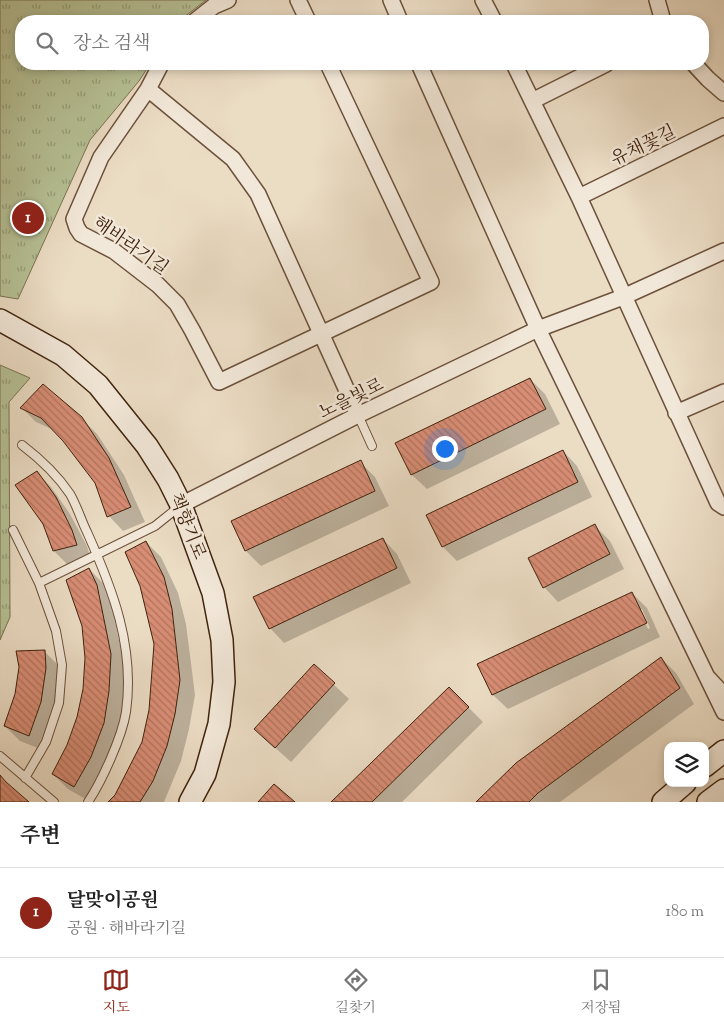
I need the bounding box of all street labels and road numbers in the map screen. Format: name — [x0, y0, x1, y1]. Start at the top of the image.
street label: 유채꽃길 — [607, 120, 681, 174]
street label: 해바라기길 — [87, 211, 173, 282]
street label: 노을빛로 — [315, 373, 389, 427]
street label: 책향기로 — [161, 490, 211, 564]

